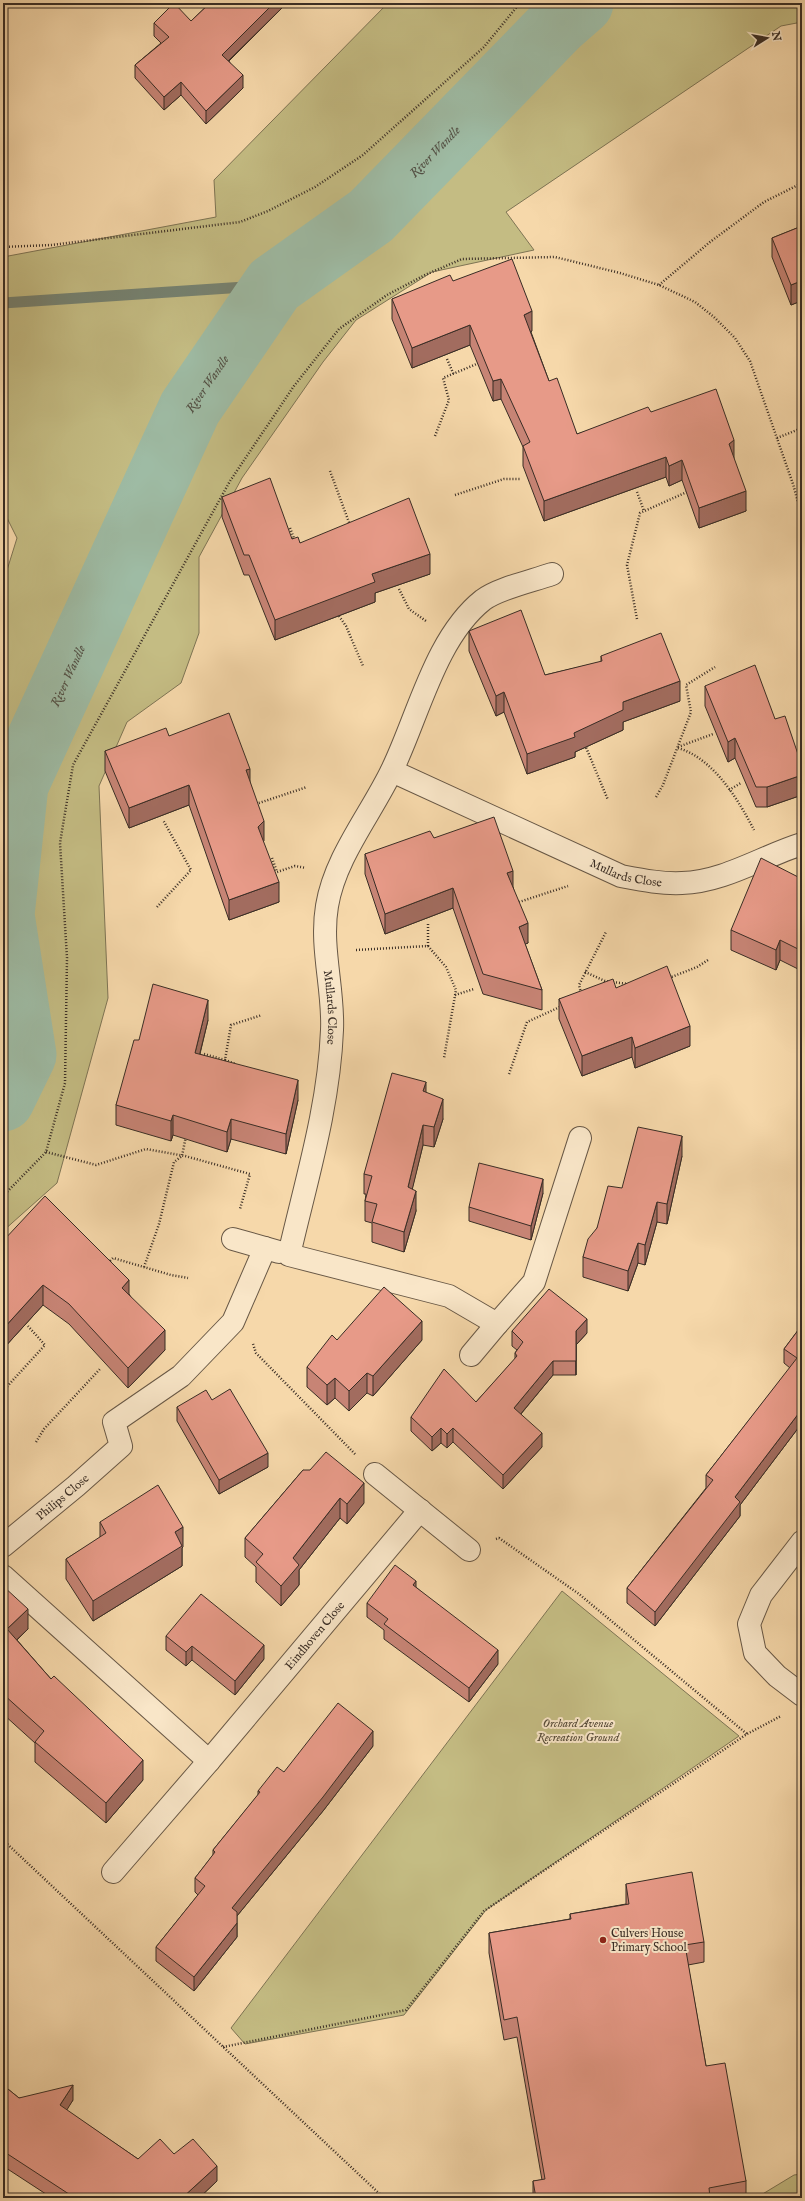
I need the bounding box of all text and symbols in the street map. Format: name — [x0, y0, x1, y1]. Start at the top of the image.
north arrow — [747, 18, 787, 58]
text: N — [768, 29, 784, 43]
water label: River Wandle — [406, 122, 465, 182]
water label: River Wandle — [182, 352, 234, 417]
water label: River Wandle — [47, 642, 90, 710]
street label: Mullards Close — [587, 856, 663, 891]
street label: Mullards Close — [320, 969, 339, 1046]
street label: Philips Close — [33, 1471, 93, 1524]
street label: Eindhoven Close — [282, 1598, 348, 1673]
park label: Orchard Avenue Recreation Ground — [537, 1716, 620, 1745]
place label: Culvers House Primary School — [611, 1926, 687, 1955]
marker: Culvers House Primary School — [598, 1935, 608, 1945]

